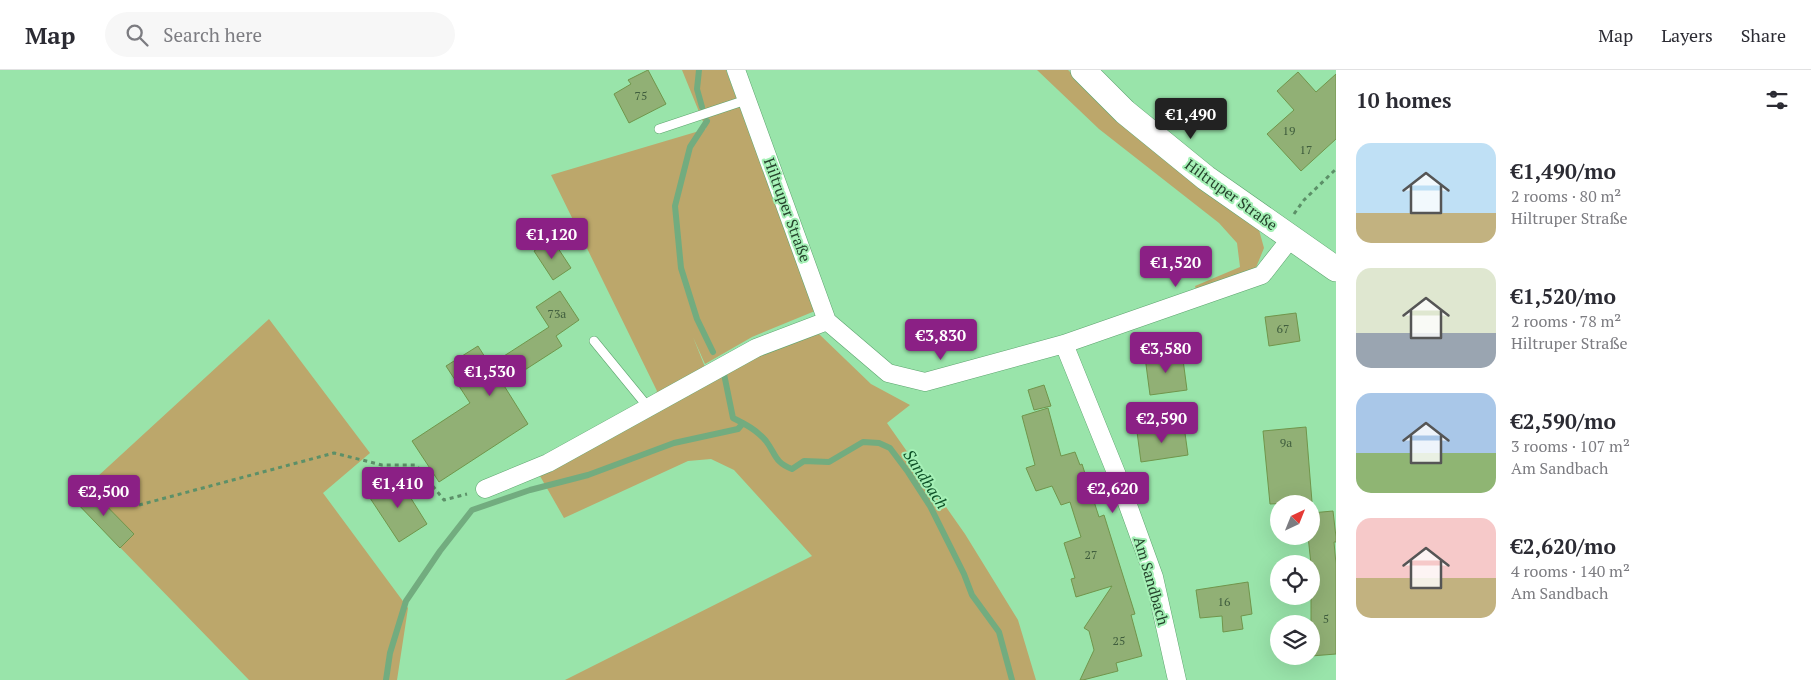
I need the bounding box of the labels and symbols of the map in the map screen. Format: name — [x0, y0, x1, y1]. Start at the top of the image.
house number: 75 — [635, 88, 647, 103]
pin: €1,490 — [1150, 98, 1232, 140]
house number: 19 — [1283, 123, 1295, 138]
house number: 17 — [1300, 142, 1312, 157]
street label: Hiltruper Straße — [1181, 154, 1282, 234]
street label: Hiltruper Straße — [760, 155, 816, 264]
pin: €1,120 — [511, 218, 593, 260]
pin: €1,520 — [1135, 246, 1217, 288]
house number: 73a — [548, 306, 566, 321]
pin: €3,830 — [900, 318, 982, 361]
house number: 67 — [1277, 321, 1289, 336]
pin: €3,580 — [1125, 332, 1207, 374]
pin: €1,530 — [449, 354, 531, 397]
pin: €2,590 — [1121, 402, 1203, 444]
house number: 9a — [1280, 435, 1292, 450]
water label: Sandbach — [899, 445, 953, 513]
pin: €1,410 — [357, 466, 439, 509]
pin: €2,620 — [1072, 472, 1154, 514]
pin: €2,500 — [63, 474, 145, 517]
north arrow — [1270, 495, 1320, 545]
street label: Am Sandbach — [1130, 534, 1174, 628]
house number: 27 — [1085, 547, 1097, 562]
house number: 16 — [1218, 594, 1231, 609]
house number: 5 — [1323, 611, 1329, 626]
house number: 25 — [1113, 633, 1125, 648]

